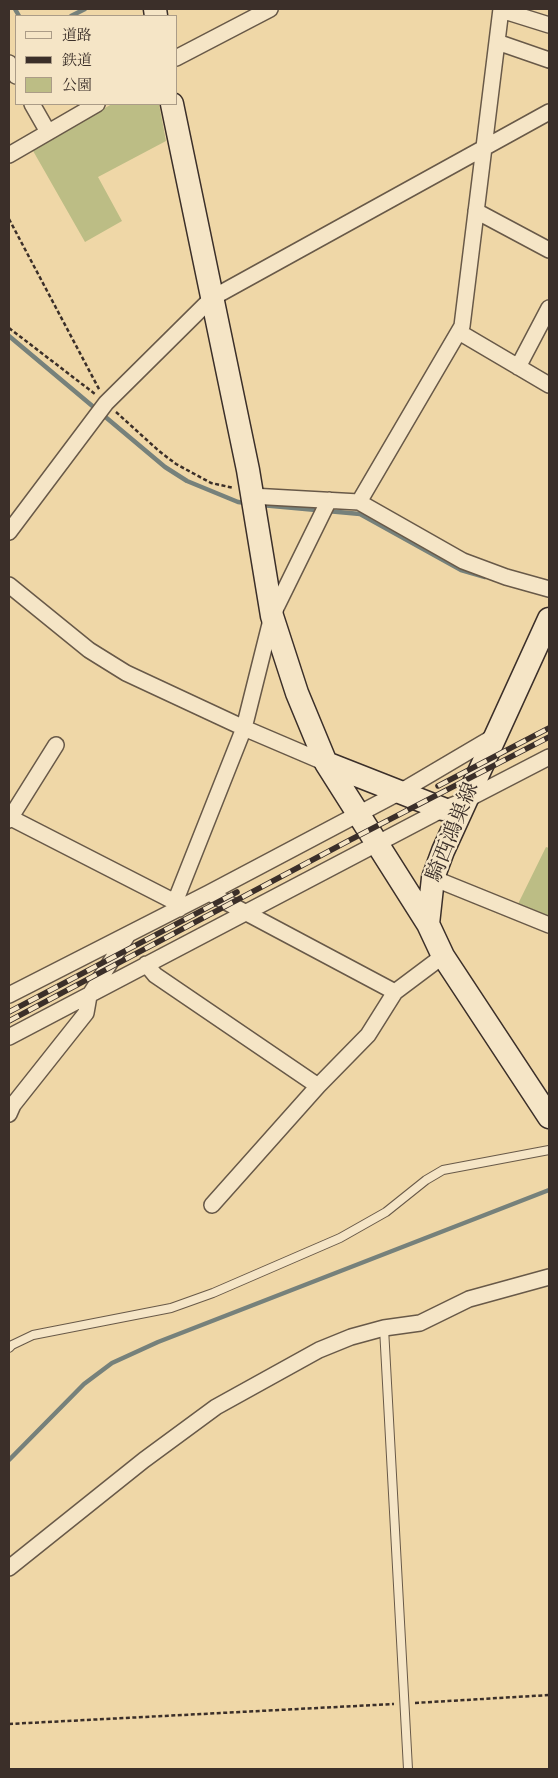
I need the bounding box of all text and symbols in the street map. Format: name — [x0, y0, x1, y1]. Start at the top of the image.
legend — [15, 15, 178, 105]
text: 道路 — [62, 26, 92, 47]
text: 鉄道 — [62, 51, 92, 72]
text: 公園 — [62, 76, 92, 97]
street label: 騎西鴻巣線 — [424, 780, 486, 886]

